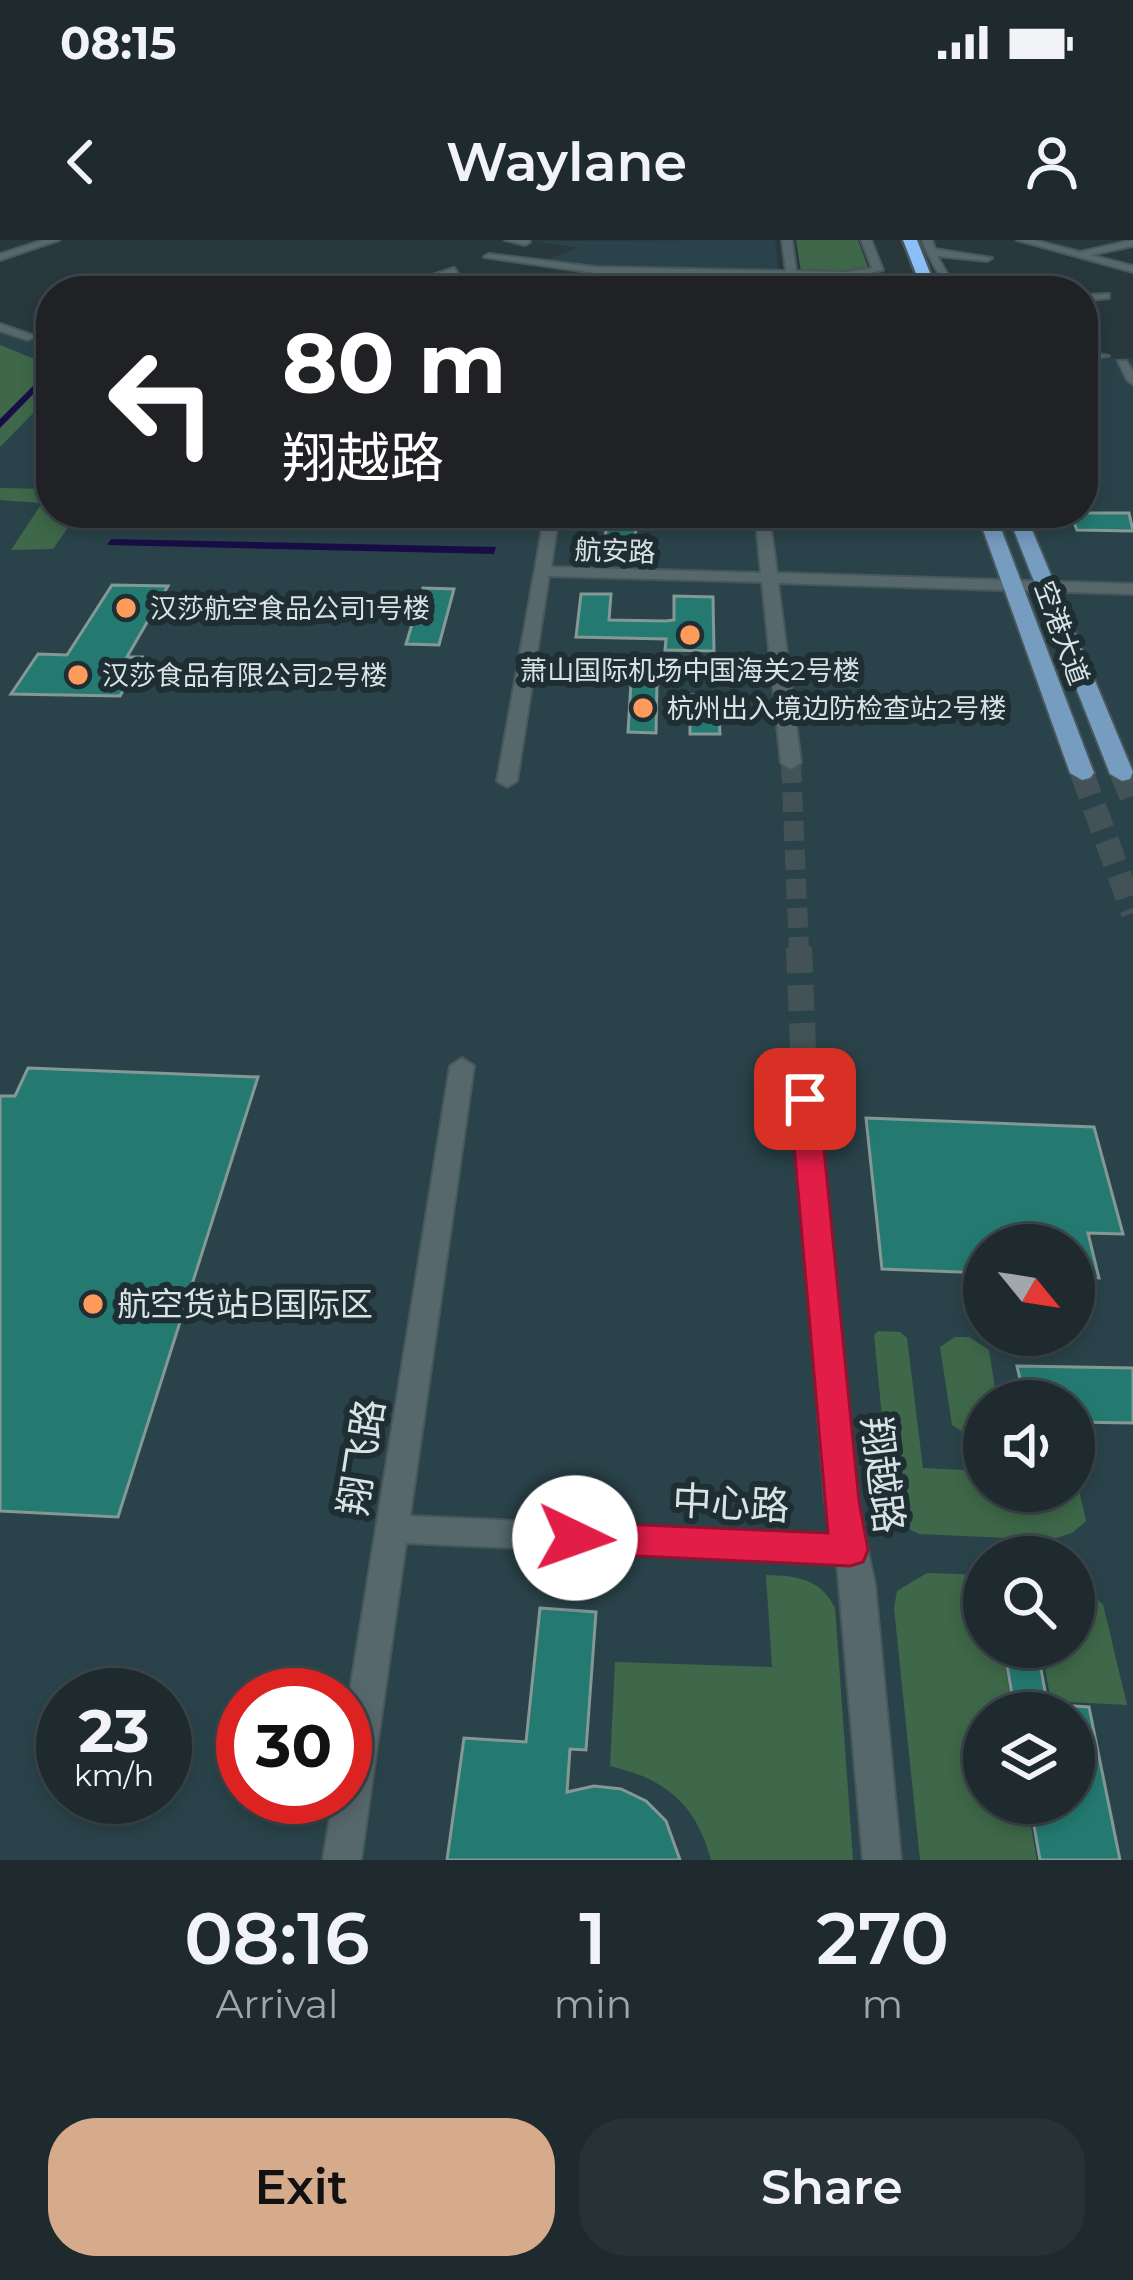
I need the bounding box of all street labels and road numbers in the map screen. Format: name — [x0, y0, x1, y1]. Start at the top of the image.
street label: 航安路 — [574, 533, 656, 569]
street label: 空港大道 — [1028, 577, 1096, 689]
street label: 翔飞路 — [328, 1395, 394, 1519]
street label: 翔越路 — [852, 1414, 914, 1536]
street label: 中心路 — [671, 1476, 791, 1530]

